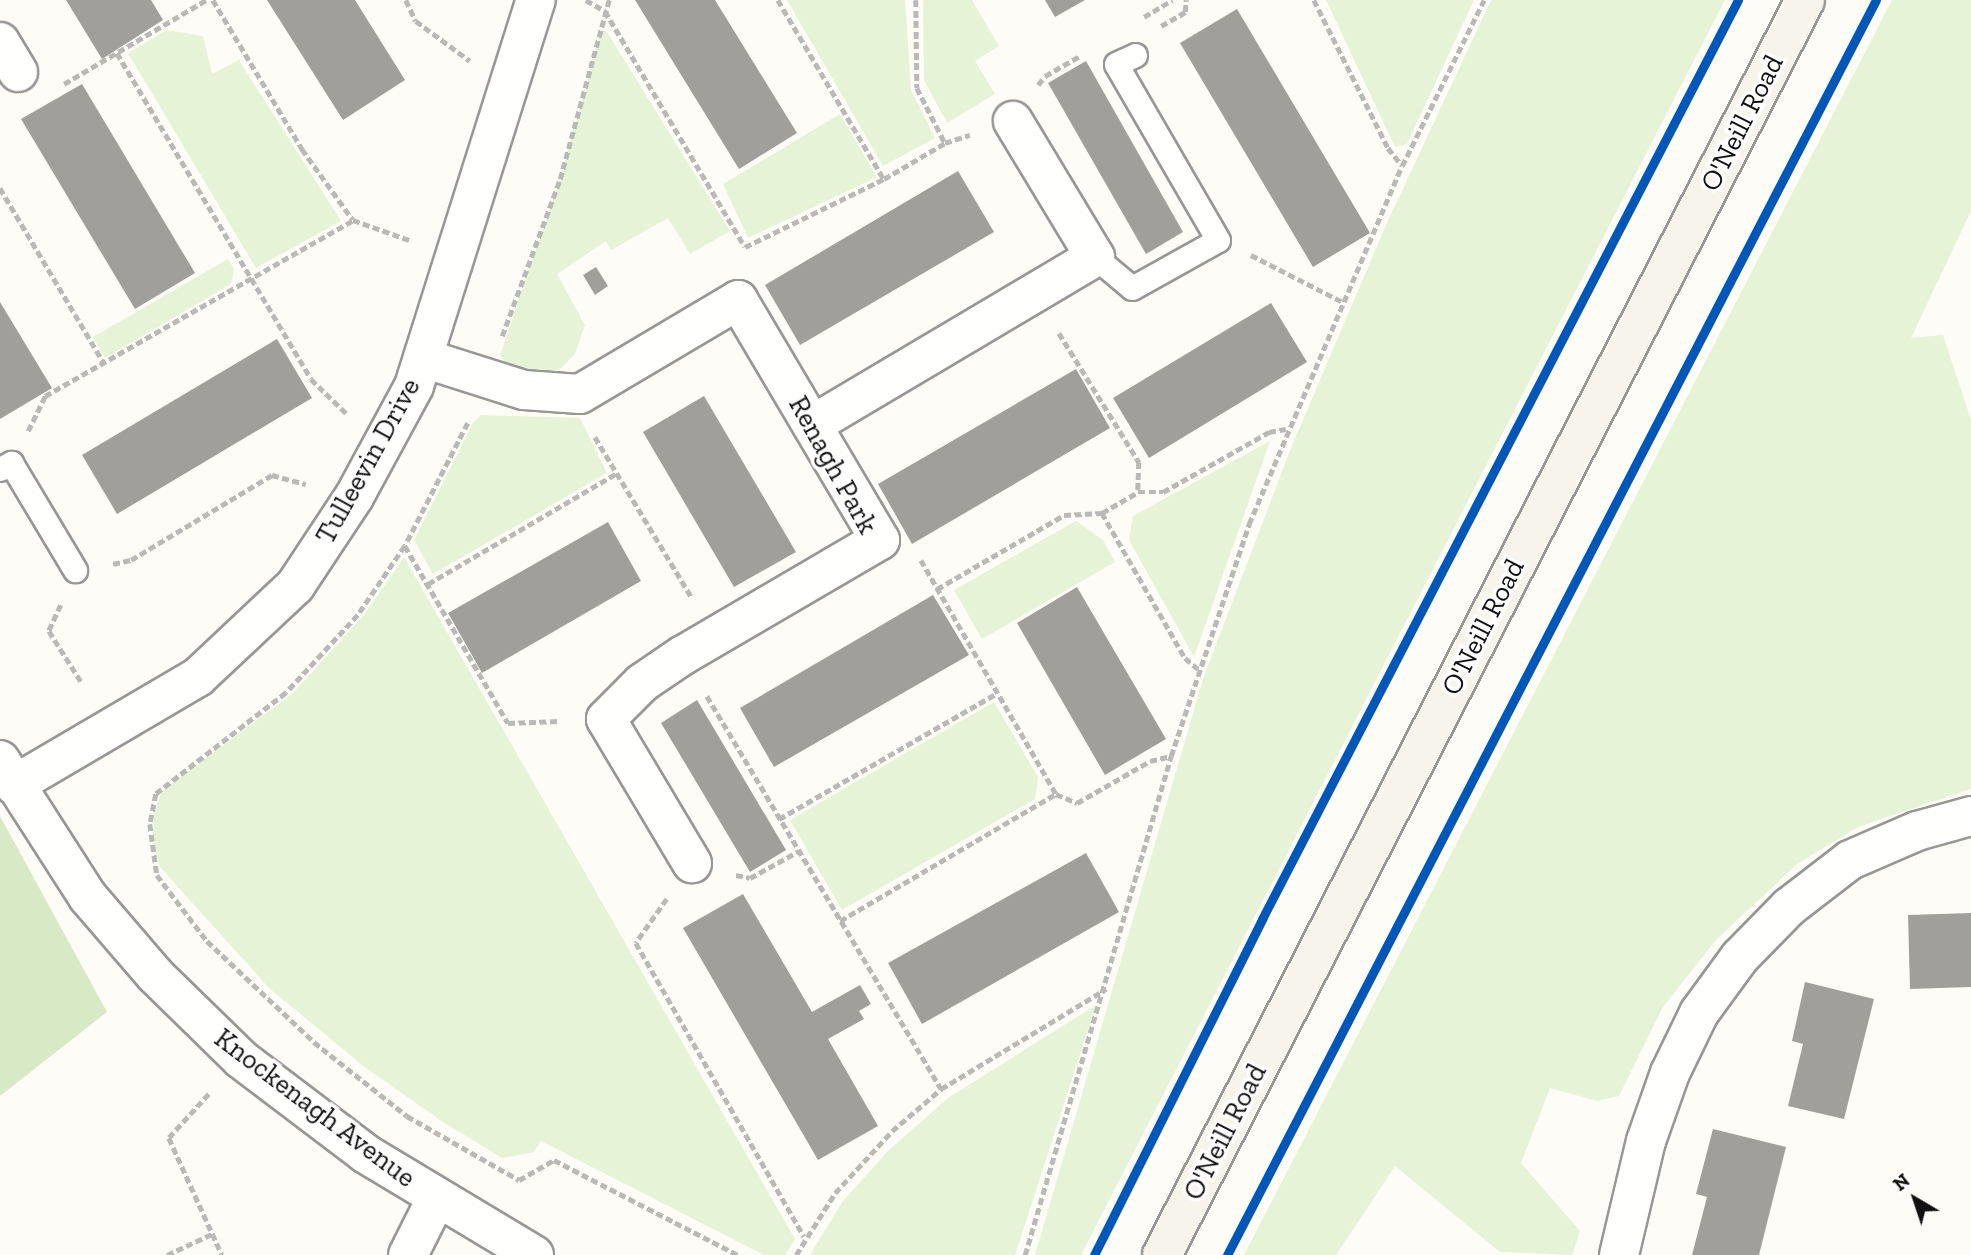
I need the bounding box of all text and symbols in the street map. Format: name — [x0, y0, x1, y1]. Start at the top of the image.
street label: O'Neill Road — [1693, 49, 1791, 197]
street label: Tulleevin Drive — [309, 372, 427, 550]
street label: Renagh Park — [781, 390, 885, 540]
street label: O'Neill Road — [1434, 553, 1532, 701]
street label: Knockenagh Avenue — [207, 1021, 423, 1195]
street label: O'Neill Road — [1176, 1058, 1274, 1206]
north arrow — [1880, 1164, 1950, 1234]
text: N — [1889, 1169, 1914, 1196]

